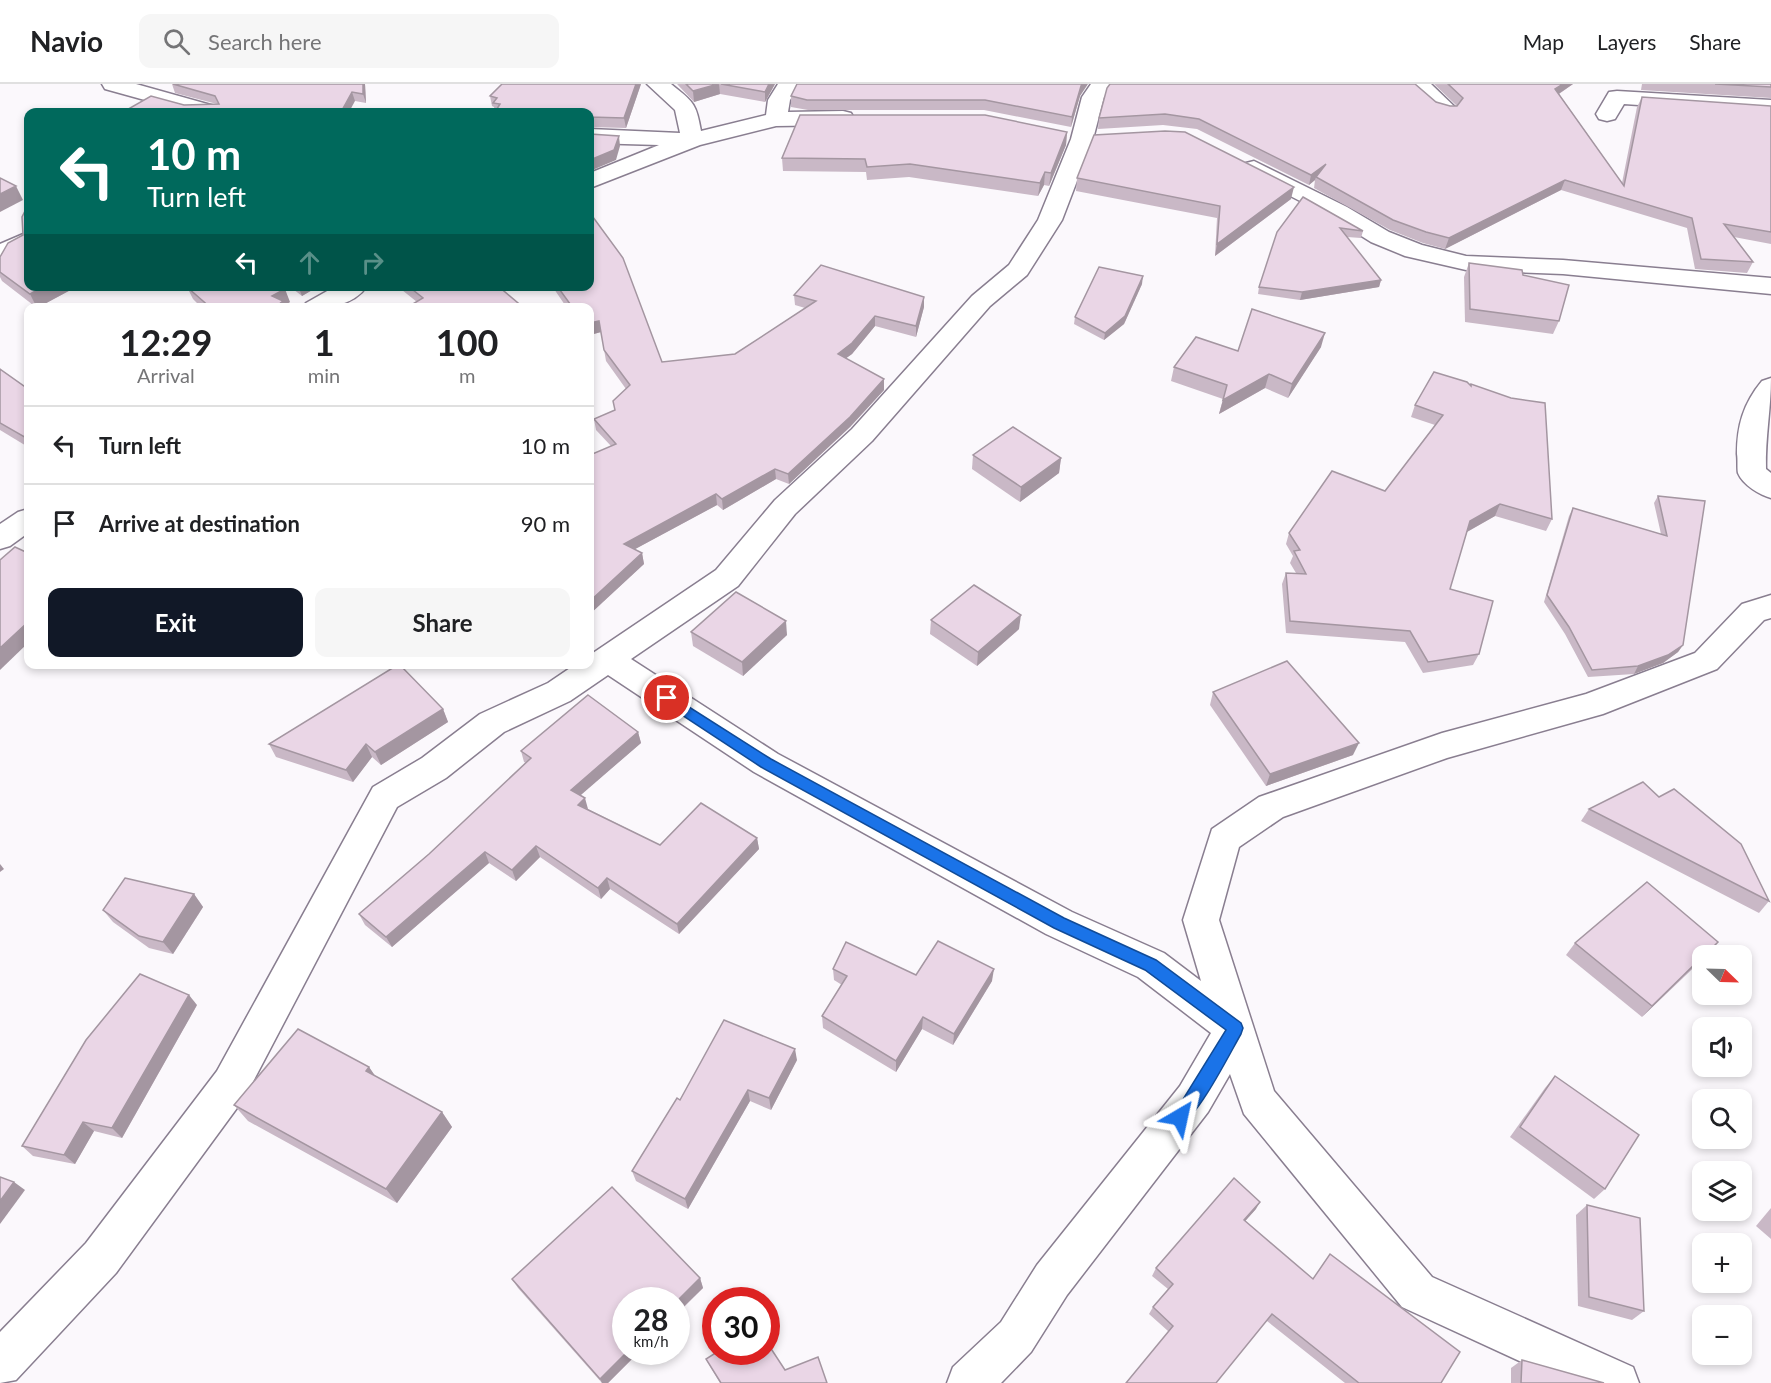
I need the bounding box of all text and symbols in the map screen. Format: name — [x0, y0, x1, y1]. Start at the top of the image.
search box — [139, 14, 559, 68]
text: Navio — [30, 24, 103, 58]
icon: search — [160, 25, 193, 58]
text: Search here — [208, 28, 322, 55]
text: Map — [1523, 29, 1564, 54]
text: Layers — [1597, 29, 1656, 54]
text: Share — [1689, 29, 1741, 54]
text: 10 m — [147, 129, 241, 179]
icon: left — [48, 132, 126, 210]
text: Turn left — [147, 180, 246, 213]
icon: left — [230, 246, 263, 279]
icon: ahead — [293, 246, 326, 279]
icon: right — [356, 246, 389, 279]
text: 12:29 — [120, 320, 212, 364]
text: 1 — [314, 320, 335, 364]
text: 100 — [436, 320, 498, 364]
text: Arrival — [137, 363, 195, 387]
text: min — [308, 363, 340, 387]
text: m — [459, 363, 475, 387]
icon: left — [48, 429, 81, 462]
text: Turn left — [99, 432, 181, 459]
text: 10 m — [521, 432, 570, 459]
icon: arrive — [48, 507, 81, 540]
text: Arrive at destination — [99, 510, 300, 537]
text: 90 m — [521, 510, 570, 537]
button: Exit — [48, 588, 303, 657]
button: Share — [315, 588, 570, 657]
pin — [641, 672, 692, 723]
icon: arrive — [650, 681, 683, 714]
north arrow — [1692, 945, 1752, 1005]
map controls — [1692, 945, 1752, 1365]
button: sound — [1692, 1017, 1752, 1077]
position arrow — [1148, 1085, 1212, 1149]
button: search — [1692, 1089, 1752, 1149]
button: layers — [1692, 1161, 1752, 1221]
button: + — [1692, 1233, 1752, 1293]
speed limit sign: 30 — [702, 1287, 780, 1365]
text: 28 — [634, 1301, 668, 1337]
button: − — [1692, 1305, 1752, 1365]
text: km/h — [633, 1332, 669, 1350]

